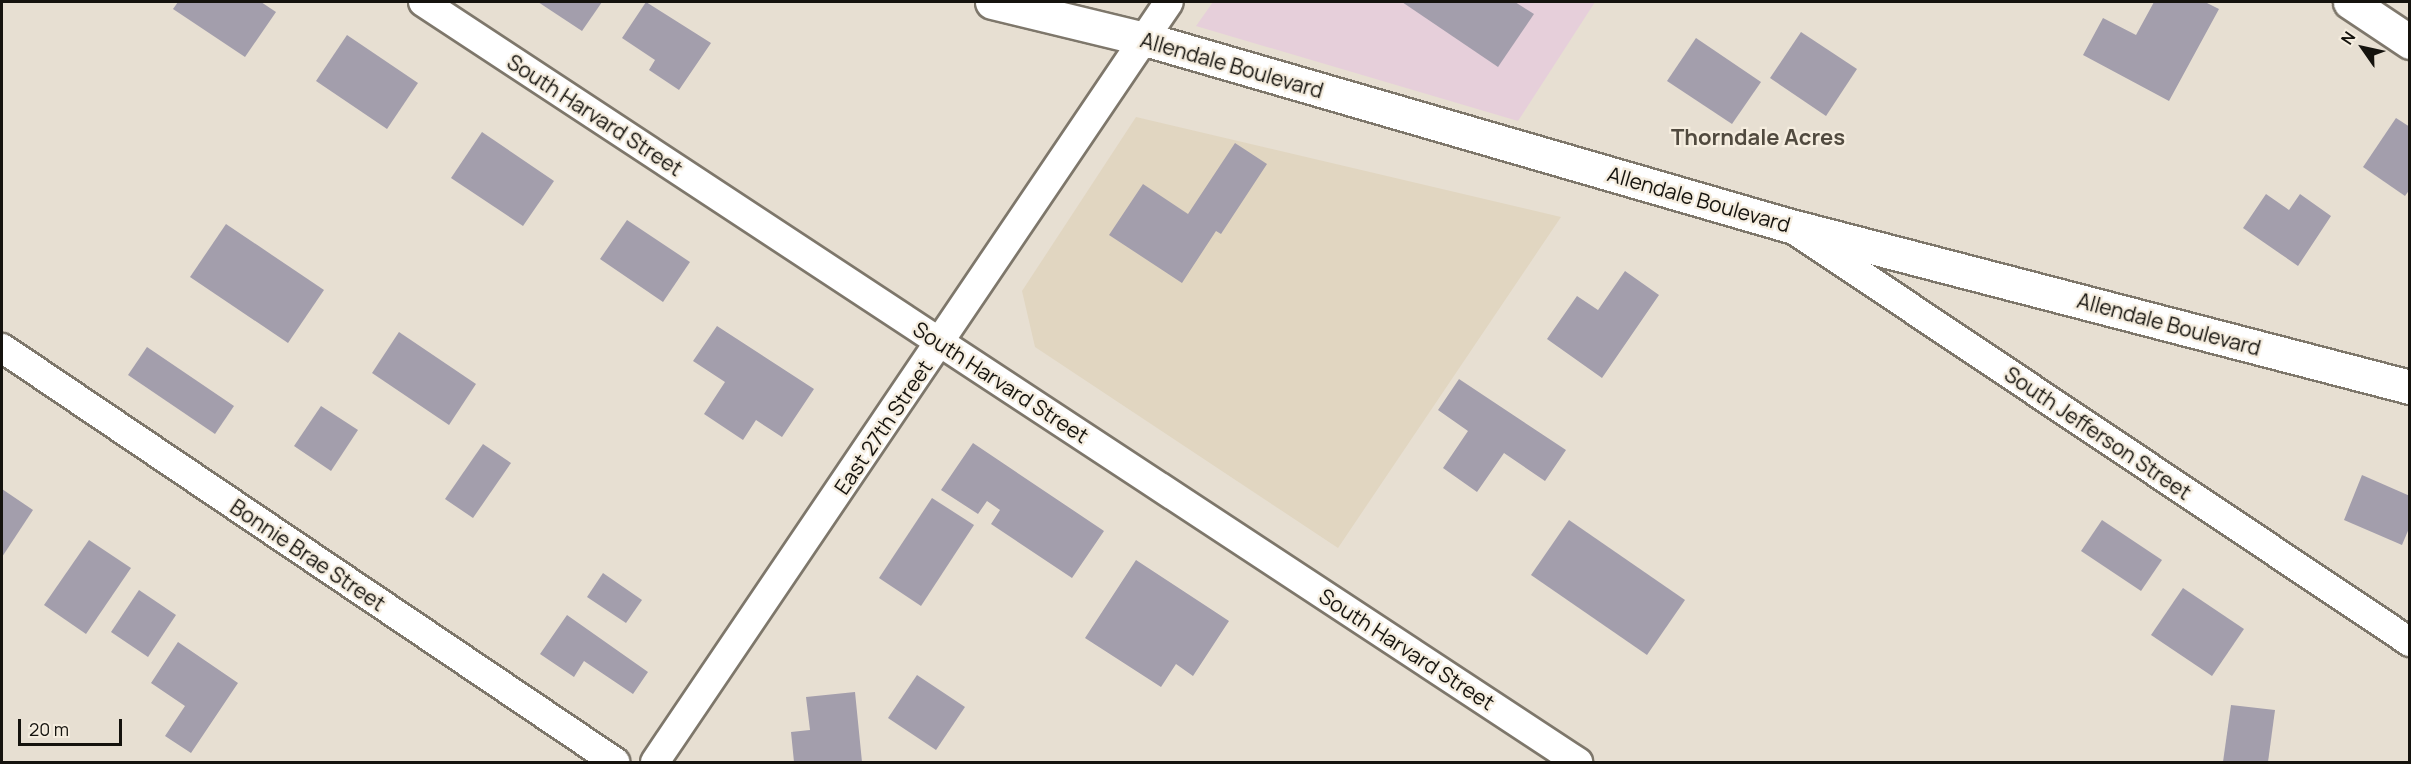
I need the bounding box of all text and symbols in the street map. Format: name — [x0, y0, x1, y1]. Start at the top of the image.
north arrow — [2333, 18, 2393, 78]
street label: Allendale Boulevard — [1138, 27, 1326, 103]
text: N — [2336, 27, 2360, 49]
street label: South Harvard Street — [503, 49, 687, 181]
district label: Thorndale Acres — [1671, 125, 1845, 151]
street label: Allendale Boulevard — [1605, 161, 1793, 237]
street label: Allendale Boulevard — [2074, 287, 2264, 361]
street label: South Harvard Street — [909, 316, 1093, 448]
street label: East 27th Street — [829, 355, 937, 499]
street label: South Jefferson Street — [2000, 361, 2196, 505]
street label: Bonnie Brae Street — [226, 494, 390, 616]
street label: South Harvard Street — [1315, 583, 1499, 715]
scale bar — [21, 707, 124, 745]
text: 20 m — [29, 717, 69, 741]

